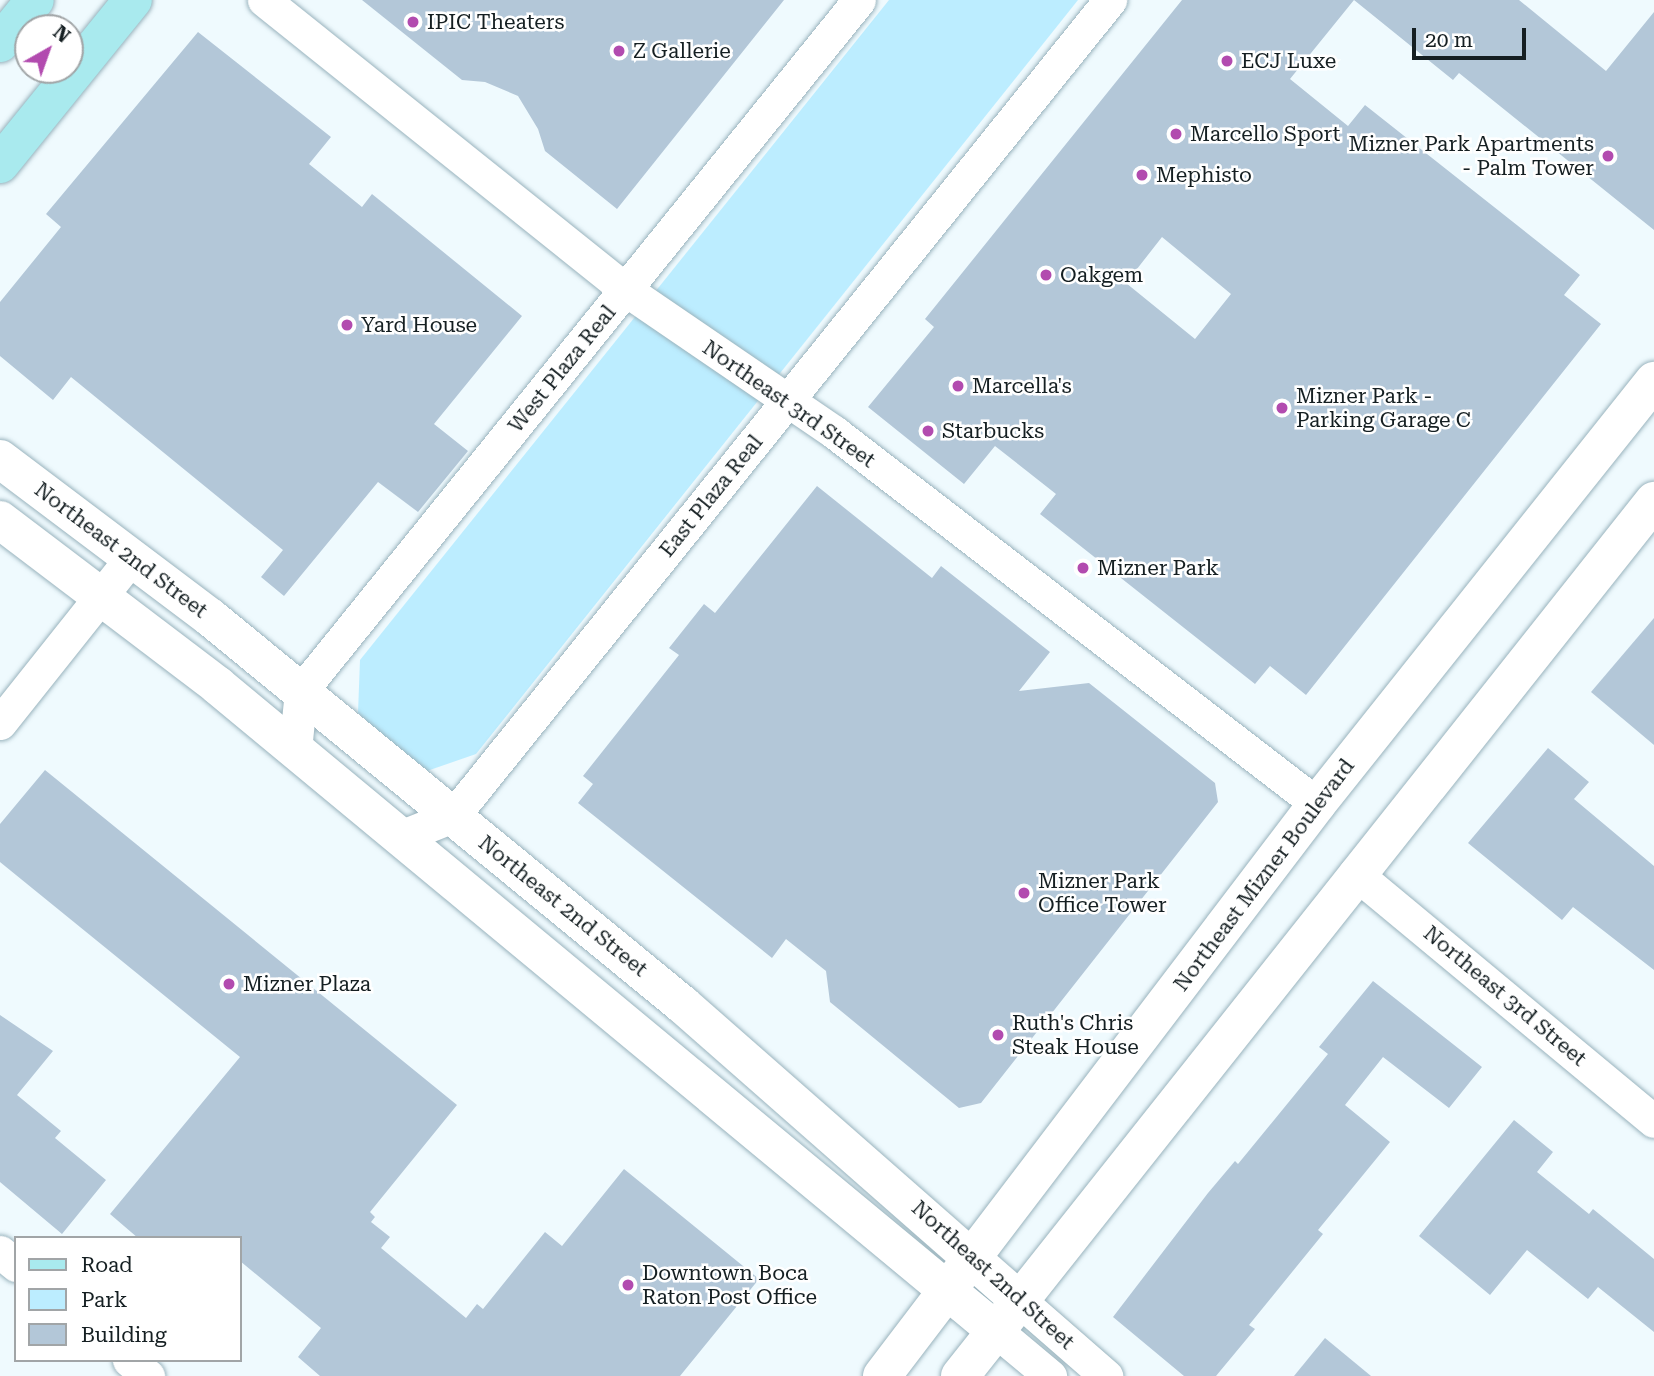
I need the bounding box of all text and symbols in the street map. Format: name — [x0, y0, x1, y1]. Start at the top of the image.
place label: IPIC Theaters — [427, 9, 564, 35]
north arrow — [14, 14, 84, 84]
marker: IPIC Theaters — [405, 14, 421, 30]
scale bar — [1416, 14, 1530, 58]
text: N — [49, 21, 75, 48]
text: 20 m — [1425, 28, 1473, 52]
place label: Z Gallerie — [633, 38, 731, 64]
marker: Z Gallerie — [611, 43, 627, 59]
place label: ECJ Luxe — [1241, 48, 1336, 74]
marker: ECJ Luxe — [1219, 53, 1235, 69]
place label: Marcello Sport — [1190, 121, 1340, 147]
marker: Marcello Sport — [1168, 126, 1184, 142]
place label: Mizner Park Apartments - Palm Tower — [1349, 131, 1594, 181]
marker: Mizner Park Apartments - Palm Tower — [1600, 148, 1616, 164]
place label: Mephisto — [1156, 162, 1252, 188]
marker: Mephisto — [1134, 167, 1150, 183]
place label: Oakgem — [1060, 262, 1143, 288]
marker: Oakgem — [1038, 267, 1054, 283]
street label: West Plaza Real — [503, 300, 621, 438]
place label: Yard House — [361, 312, 477, 338]
marker: Yard House — [339, 317, 355, 333]
street label: Northeast 3rd Street — [698, 335, 880, 473]
place label: Marcella's — [972, 373, 1072, 399]
marker: Marcella's — [950, 378, 966, 394]
place label: Mizner Park - Parking Garage C — [1296, 383, 1471, 433]
marker: Mizner Park - Parking Garage C — [1274, 400, 1290, 416]
place label: Starbucks — [942, 418, 1044, 444]
marker: Starbucks — [920, 423, 936, 439]
street label: East Plaza Real — [654, 430, 768, 562]
street label: Northeast 2nd Street — [30, 477, 212, 623]
place label: Mizner Park — [1097, 555, 1219, 581]
marker: Mizner Park — [1075, 560, 1091, 576]
street label: Northeast Mizner Boulevard — [1168, 754, 1360, 996]
street label: Northeast 2nd Street — [473, 830, 653, 982]
place label: Mizner Park Office Tower — [1038, 868, 1167, 918]
marker: Mizner Park Office Tower — [1016, 885, 1032, 901]
street label: Northeast 3rd Street — [1418, 920, 1592, 1072]
place label: Mizner Plaza — [243, 971, 371, 997]
marker: Mizner Plaza — [221, 976, 237, 992]
place label: Ruth's Chris Steak House — [1012, 1010, 1139, 1060]
marker: Ruth's Chris Steak House — [990, 1027, 1006, 1043]
street label: Northeast 2nd Street — [907, 1195, 1079, 1355]
legend — [14, 1236, 242, 1362]
text: Road — [81, 1253, 133, 1277]
place label: Downtown Boca Raton Post Office — [642, 1260, 817, 1310]
marker: Downtown Boca Raton Post Office — [620, 1277, 636, 1293]
text: Park — [81, 1288, 127, 1312]
text: Building — [81, 1323, 167, 1347]

